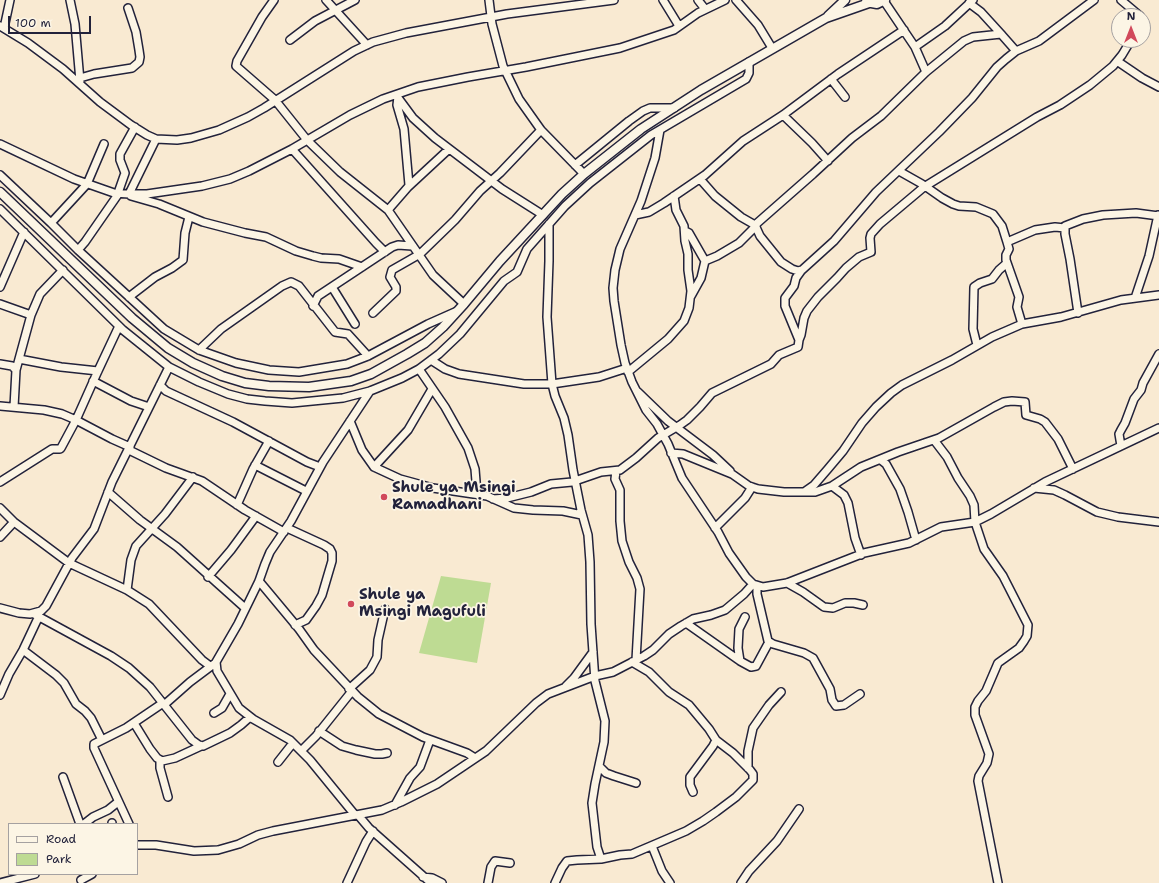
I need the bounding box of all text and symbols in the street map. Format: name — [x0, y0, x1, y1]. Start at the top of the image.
scale bar — [10, 8, 93, 34]
north arrow — [1111, 8, 1151, 48]
text: N — [1127, 9, 1135, 24]
text: 100 m — [15, 15, 51, 31]
place label: Shule ya Msingi Ramadhani — [392, 479, 516, 514]
marker: Shule ya Msingi Ramadhani — [379, 492, 389, 502]
place label: Shule ya Msingi Magufuli — [359, 586, 486, 621]
marker: Shule ya Msingi Magufuli — [346, 599, 356, 609]
legend — [8, 823, 138, 875]
text: Road — [46, 831, 76, 847]
text: Park — [46, 851, 72, 867]

